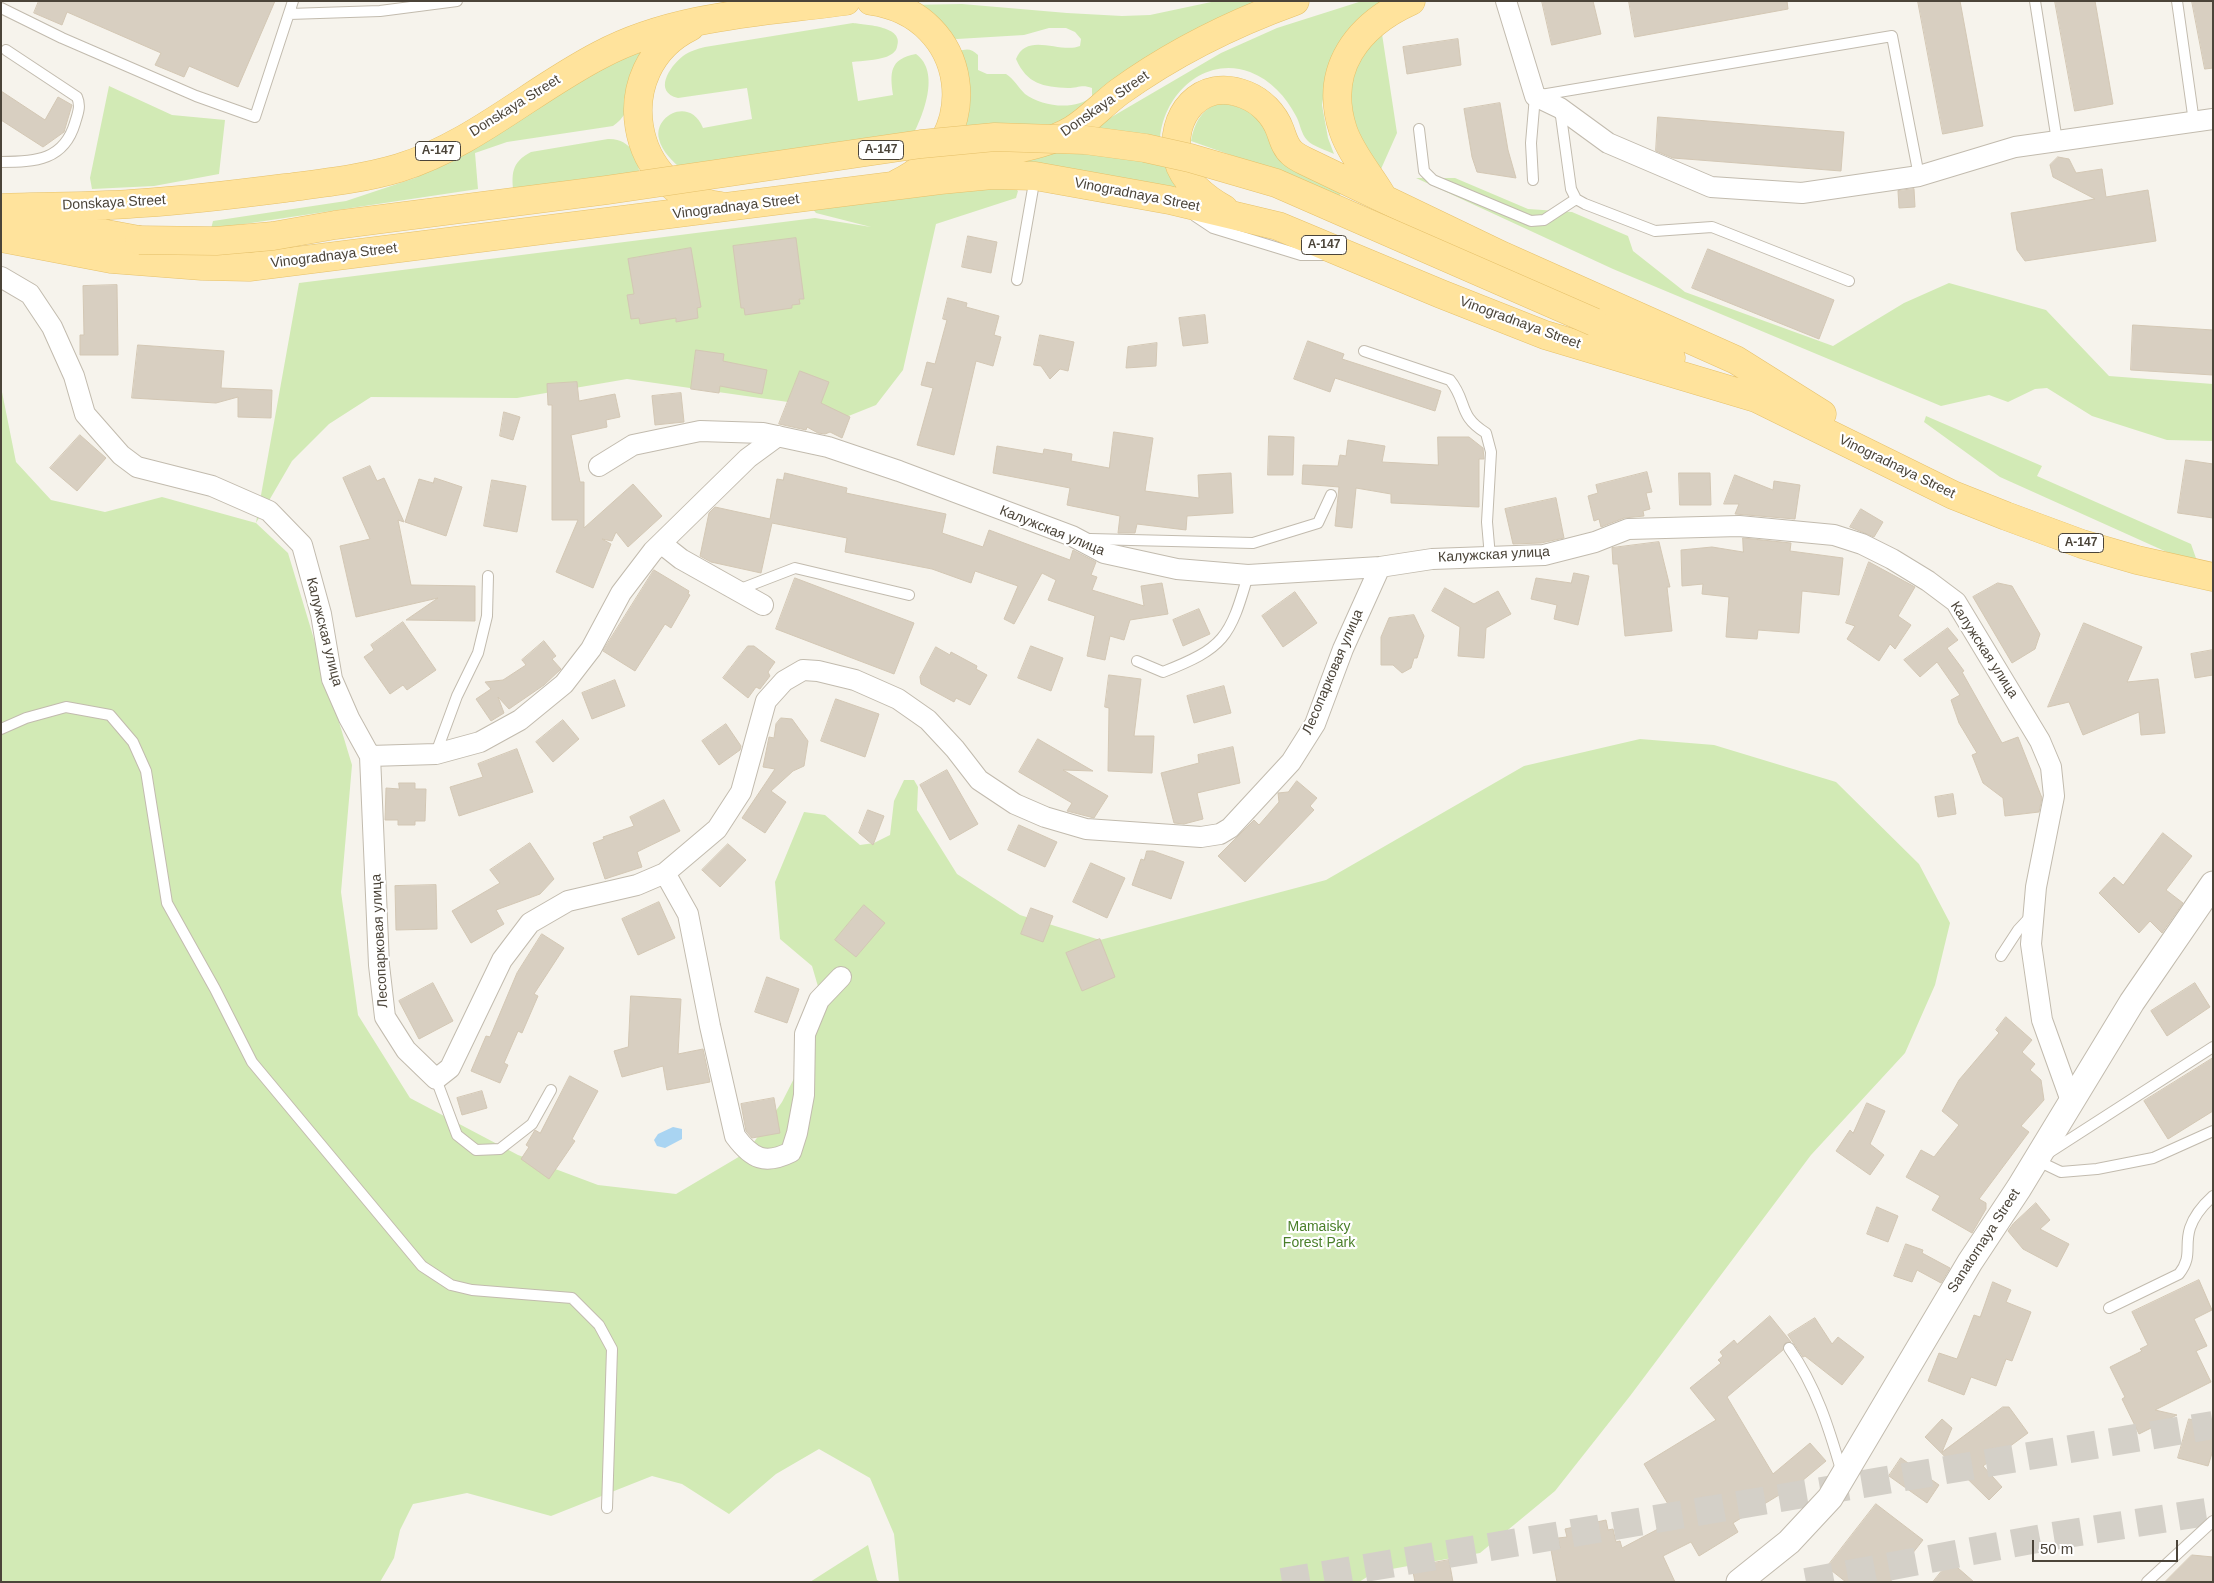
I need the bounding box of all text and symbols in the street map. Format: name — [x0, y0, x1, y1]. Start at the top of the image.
street label: Donskaya Street — [1058, 67, 1152, 141]
street label: Donskaya Street — [467, 71, 563, 141]
road number: А-147 — [858, 140, 904, 160]
road number: А-147 — [416, 142, 460, 160]
street label: Vinogradnaya Street — [1073, 175, 1201, 215]
street label: Vinogradnaya Street — [672, 191, 800, 223]
street label: Donskaya Street — [62, 192, 166, 214]
road number: А-147 — [1302, 236, 1346, 254]
street label: Vinogradnaya Street — [270, 240, 398, 272]
street label: Vinogradnaya Street — [1457, 293, 1583, 353]
street label: Vinogradnaya Street — [1836, 432, 1958, 502]
street label: Калужская улица — [997, 502, 1107, 560]
road number: А-147 — [2058, 534, 2104, 552]
street label: Калужская улица — [1438, 544, 1550, 566]
street label: Калужская улица — [302, 576, 346, 688]
street label: Калужская улица — [1947, 599, 2021, 701]
street label: Лесопарковая улица — [1299, 607, 1367, 737]
street label: Лесопарковая улица — [368, 874, 392, 1008]
street label: Sanatornaya Street — [1944, 1186, 2024, 1296]
park label: Mamaisky Forest Park — [1283, 1219, 1355, 1252]
scale bar — [2034, 1530, 2180, 1562]
text: 50 m — [2040, 1540, 2073, 1557]

